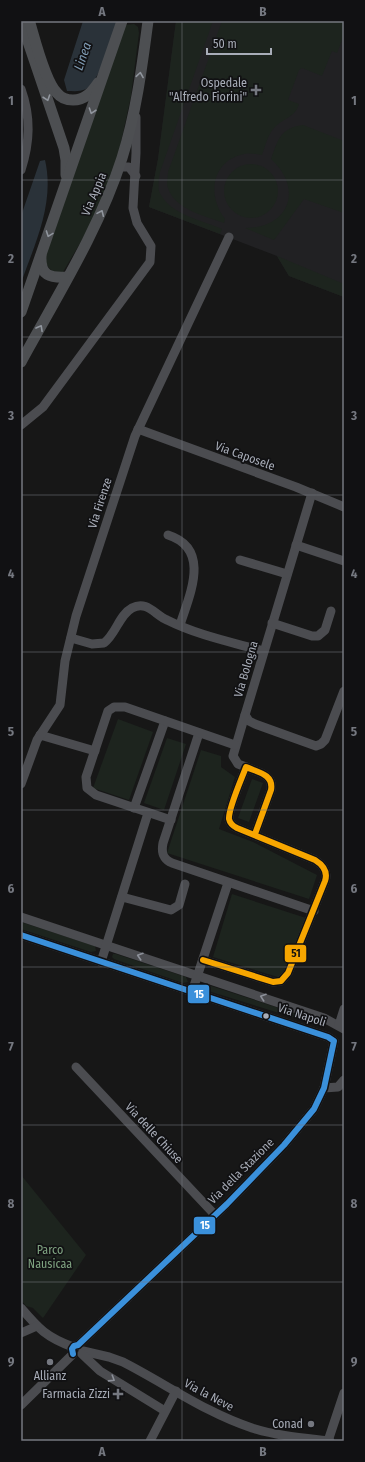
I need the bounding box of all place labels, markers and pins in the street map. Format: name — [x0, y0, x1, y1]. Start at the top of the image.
place label: Ospedale "Alfredo Fiorini" — [169, 76, 247, 104]
marker: Ospedale "Alfredo Fiorini" — [250, 84, 262, 96]
unlabelled marker — [261, 1011, 271, 1021]
marker: Allianz — [45, 1357, 55, 1367]
place label: Allianz — [34, 1369, 67, 1383]
place label: Farmacia Zizzi — [42, 1387, 110, 1401]
marker: Farmacia Zizzi — [113, 1389, 123, 1399]
place label: Conad — [272, 1417, 303, 1431]
marker: Conad — [306, 1419, 316, 1429]

